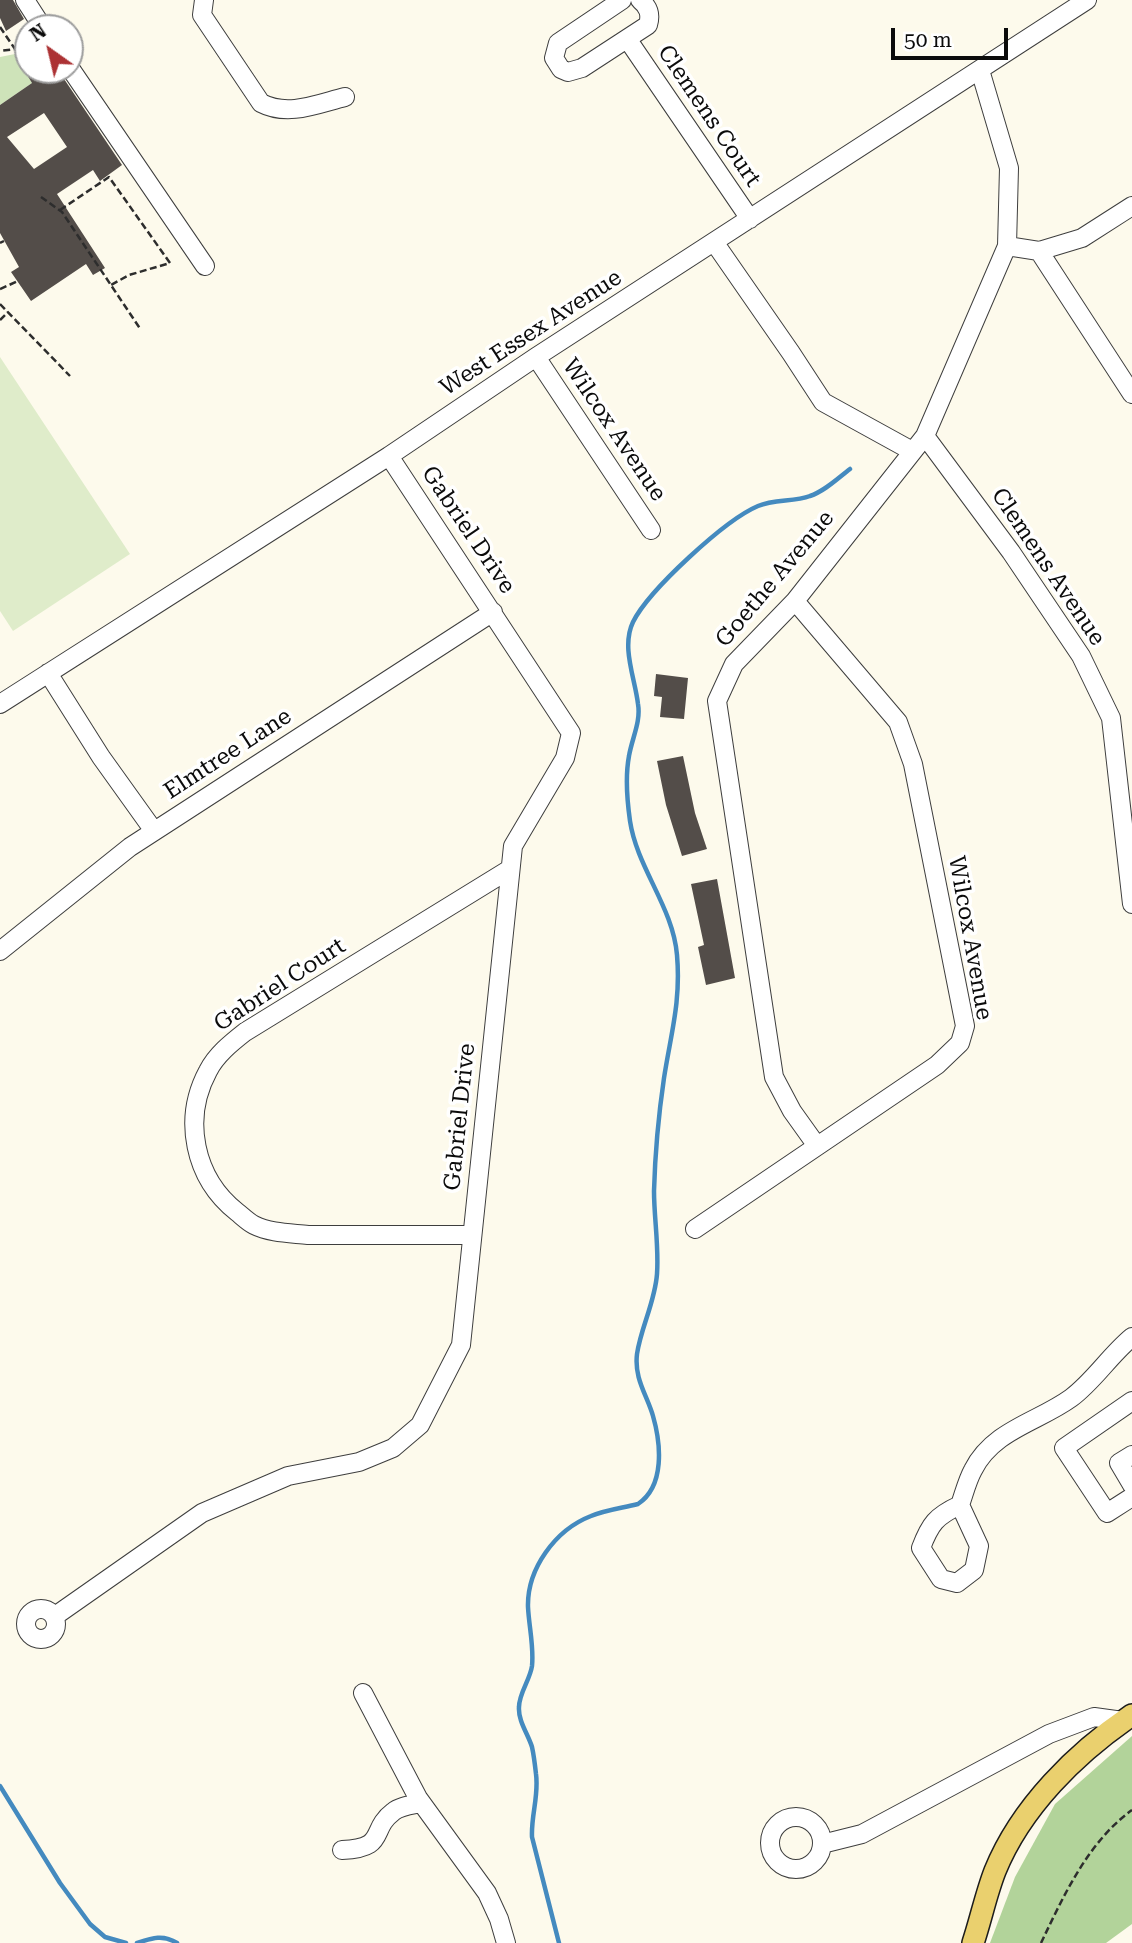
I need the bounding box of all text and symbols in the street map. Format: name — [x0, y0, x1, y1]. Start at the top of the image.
north arrow — [14, 14, 84, 84]
scale bar — [894, 14, 1011, 58]
text: N — [26, 19, 51, 46]
text: 50 m — [904, 28, 952, 52]
street label: Clemens Court — [651, 40, 767, 192]
street label: West Essex Avenue — [435, 264, 627, 402]
street label: Wilcox Avenue — [556, 354, 672, 506]
street label: Gabriel Drive — [415, 461, 521, 599]
street label: Clemens Avenue — [985, 483, 1111, 651]
street label: Goethe Avenue — [710, 505, 840, 653]
street label: Elmtree Lane — [159, 703, 297, 805]
street label: Wilcox Avenue — [942, 854, 998, 1022]
street label: Gabriel Court — [209, 932, 351, 1038]
street label: Gabriel Drive — [439, 1042, 481, 1192]

